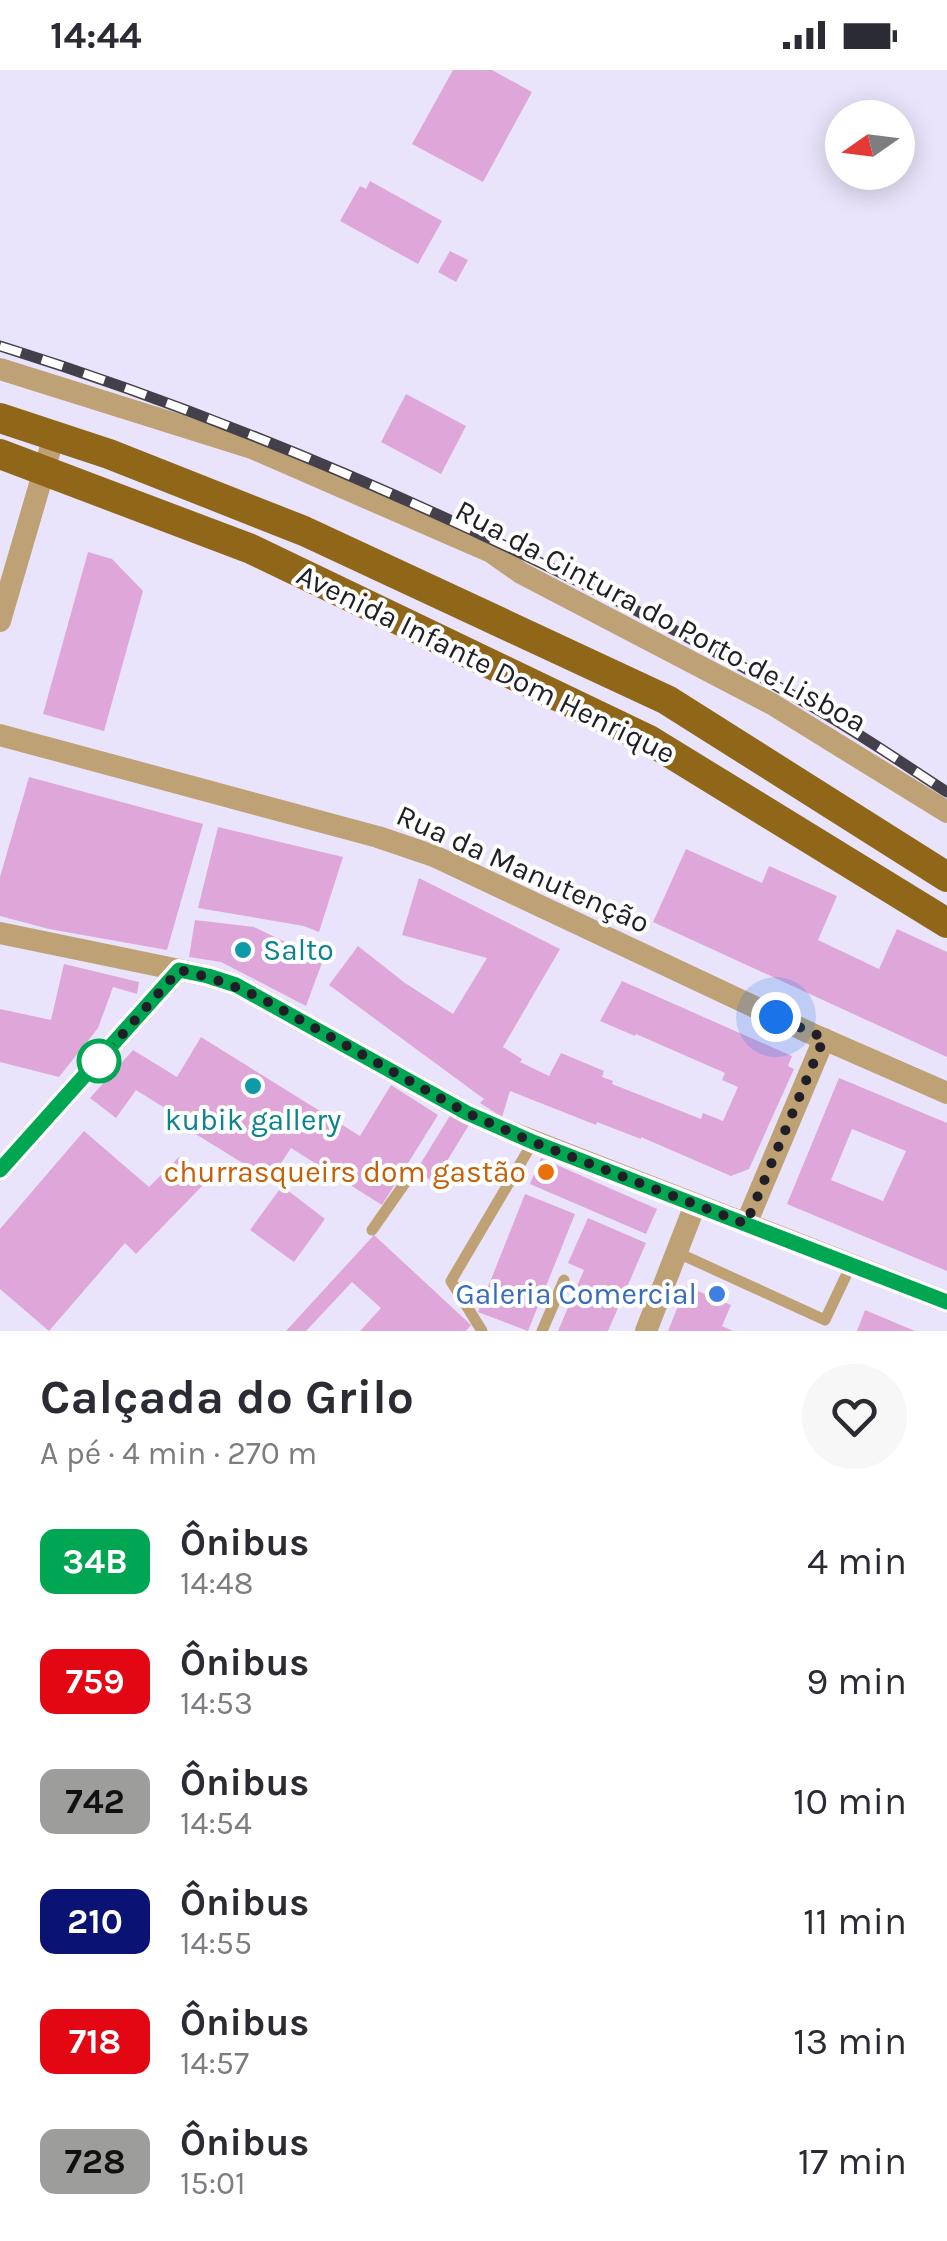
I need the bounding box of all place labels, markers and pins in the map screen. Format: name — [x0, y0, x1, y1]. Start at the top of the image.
place label: Salto — [263, 932, 334, 968]
marker: Salto — [232, 939, 254, 961]
unlabelled marker — [78, 1040, 120, 1082]
marker: kubik gallery — [242, 1075, 264, 1097]
place label: kubik gallery — [165, 1102, 341, 1138]
place label: churrasqueirs dom gastão — [164, 1154, 526, 1190]
marker: churrasqueirs dom gastão — [535, 1161, 557, 1183]
place label: Galeria Comercial — [455, 1276, 697, 1312]
marker: Galeria Comercial — [706, 1283, 728, 1305]

